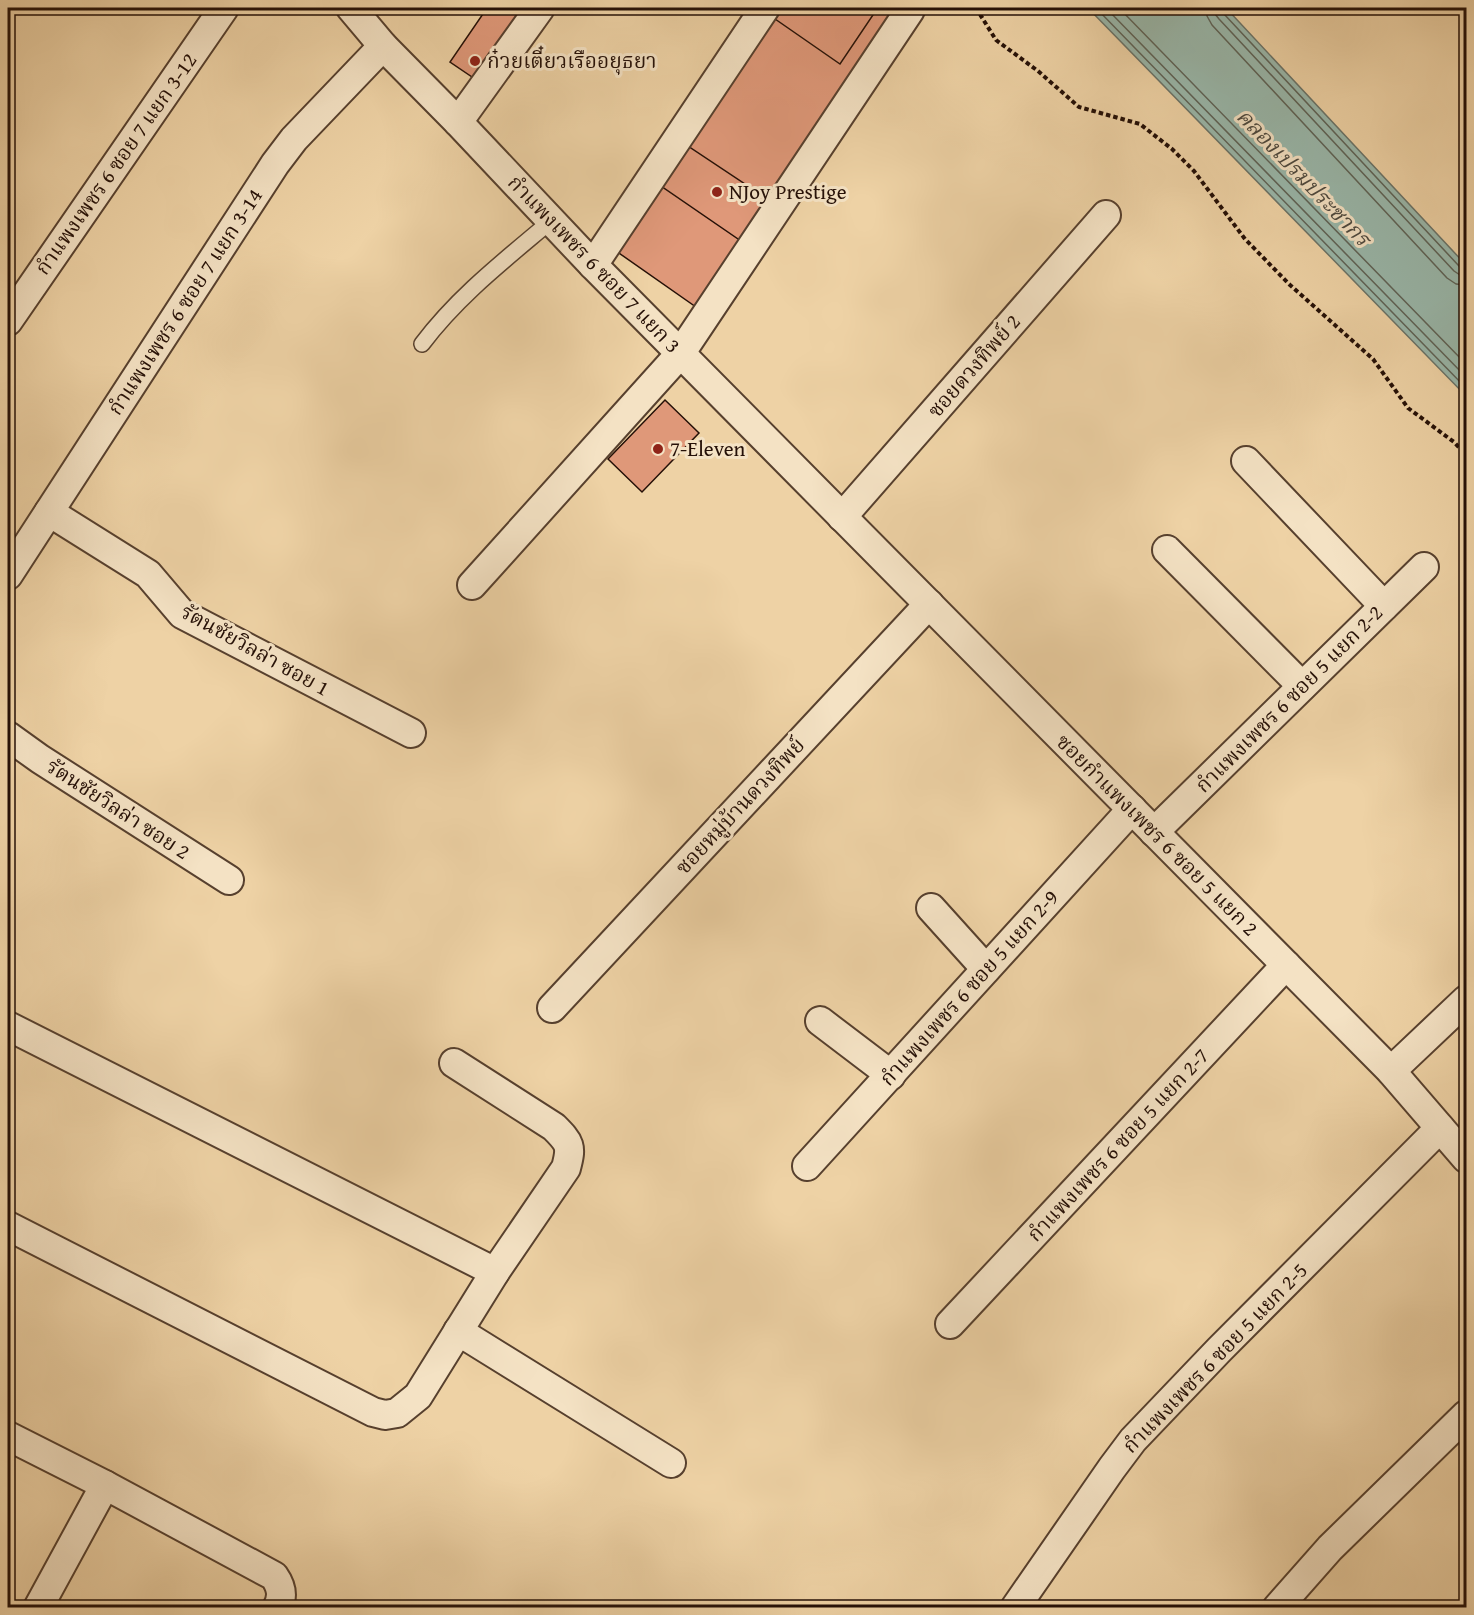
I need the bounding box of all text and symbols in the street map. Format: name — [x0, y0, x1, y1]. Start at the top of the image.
place label: ก๋วยเตี๋ยวเรืออยุธยา — [487, 45, 657, 76]
street label: กำแพงเพชร 6 ซอย 7 แยก 3-12 — [27, 46, 204, 281]
marker: ก๋วยเตี๋ยวเรืออยุธยา — [468, 54, 482, 68]
water label: คลองเปรมประชากร — [1230, 101, 1380, 255]
street label: กำแพงเพชร 6 ซอย 7 แยก 3 — [501, 168, 688, 360]
place label: NJoy Prestige — [729, 176, 847, 207]
street label: กำแพงเพชร 6 ซอย 7 แยก 3-14 — [99, 182, 270, 421]
marker: NJoy Prestige — [710, 185, 724, 199]
street label: ซอยดวงทิพย์ 2 — [920, 307, 1027, 424]
place label: 7-Eleven — [670, 433, 746, 464]
marker: 7-Eleven — [651, 442, 665, 456]
street label: รัตนชัยวิลล่า ซอย 1 — [175, 596, 335, 703]
street label: กำแพงเพชร 6 ซอย 5 แยก 2-2 — [1188, 598, 1390, 800]
street label: ซอยกำแพงเพชร 6 ซอย 5 แยก 2 — [1049, 726, 1266, 943]
street label: ซอยหมู่บ้านดวงทิพย์ — [668, 730, 812, 881]
street label: รัตนชัยวิลล่า ซอย 2 — [40, 750, 196, 867]
street label: กำแพงเพชร 6 ซอย 5 แยก 2-9 — [872, 883, 1065, 1093]
street label: กำแพงเพชร 6 ซอย 5 แยก 2-7 — [1019, 1041, 1216, 1248]
street label: กำแพงเพชร 6 ซอย 5 แยก 2-5 — [1115, 1255, 1314, 1460]

